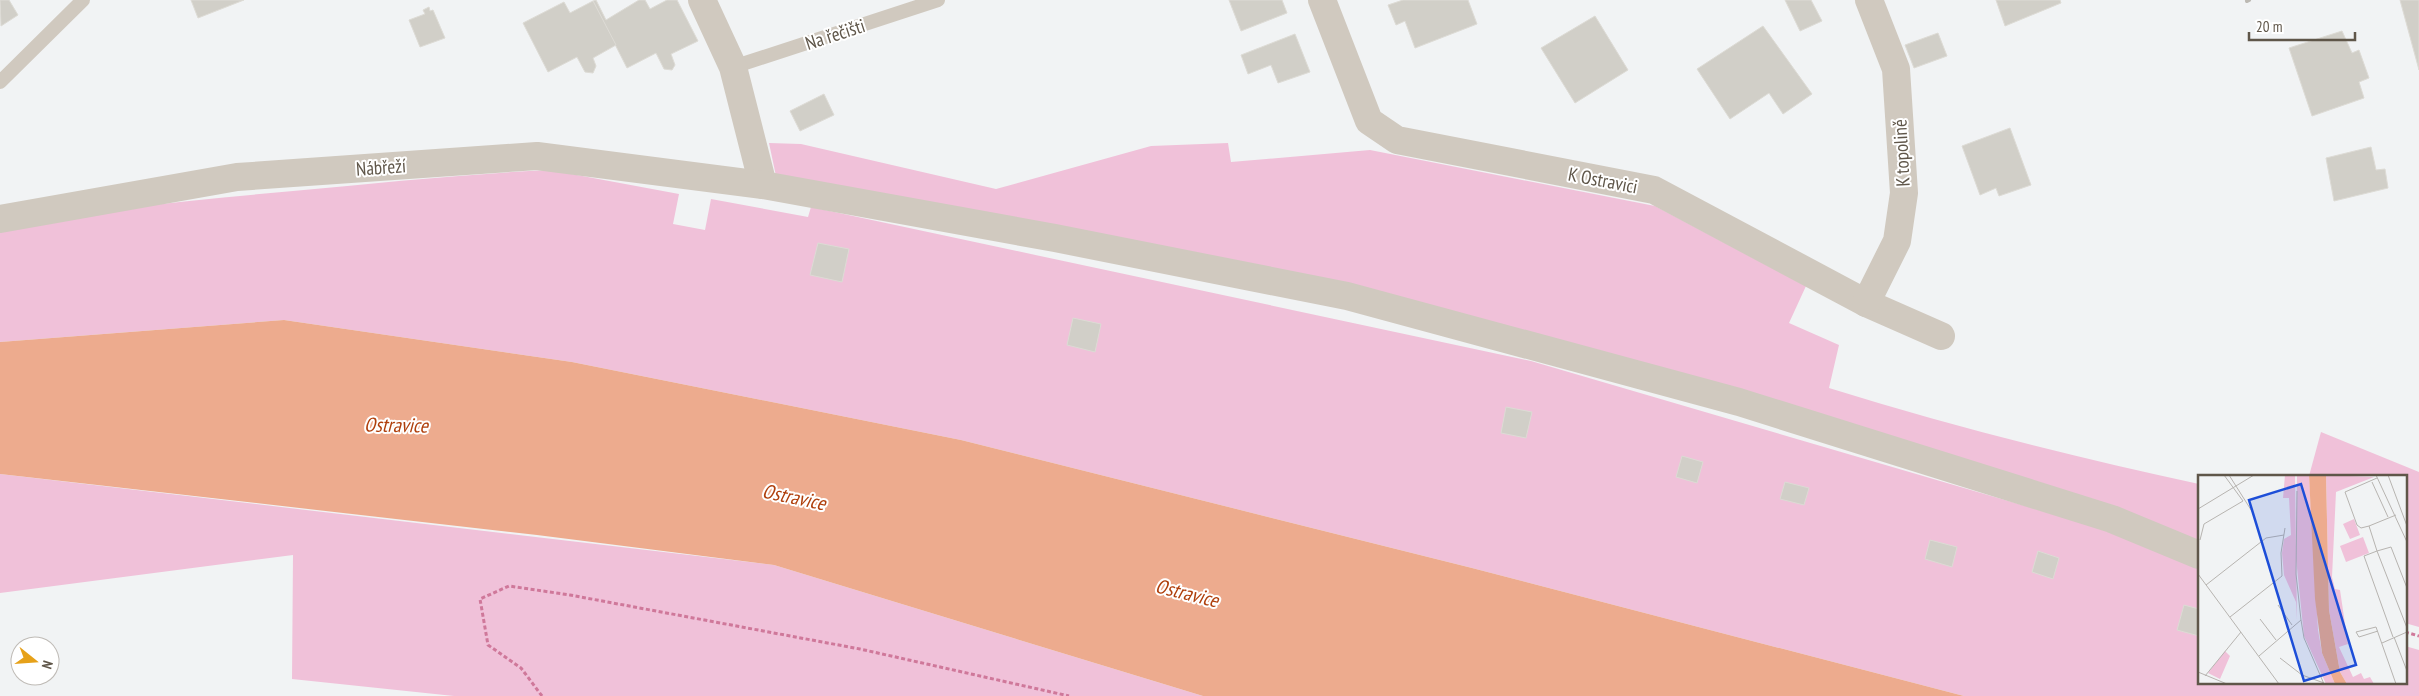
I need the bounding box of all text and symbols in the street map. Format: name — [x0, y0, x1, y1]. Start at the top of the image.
scale bar — [2249, 10, 2355, 42]
street label: Na řečišti — [802, 13, 868, 55]
text: 20 m — [2256, 17, 2282, 36]
street label: K topolině — [1887, 119, 1915, 187]
street label: Nábřeží — [355, 153, 407, 181]
street label: K Ostravici — [1566, 162, 1640, 198]
water label: Ostravice — [364, 411, 430, 439]
inset map — [2198, 475, 2406, 684]
water label: Ostravice — [760, 478, 830, 517]
water label: Ostravice — [1153, 573, 1223, 614]
north arrow — [10, 636, 60, 686]
text: N — [38, 659, 57, 671]

